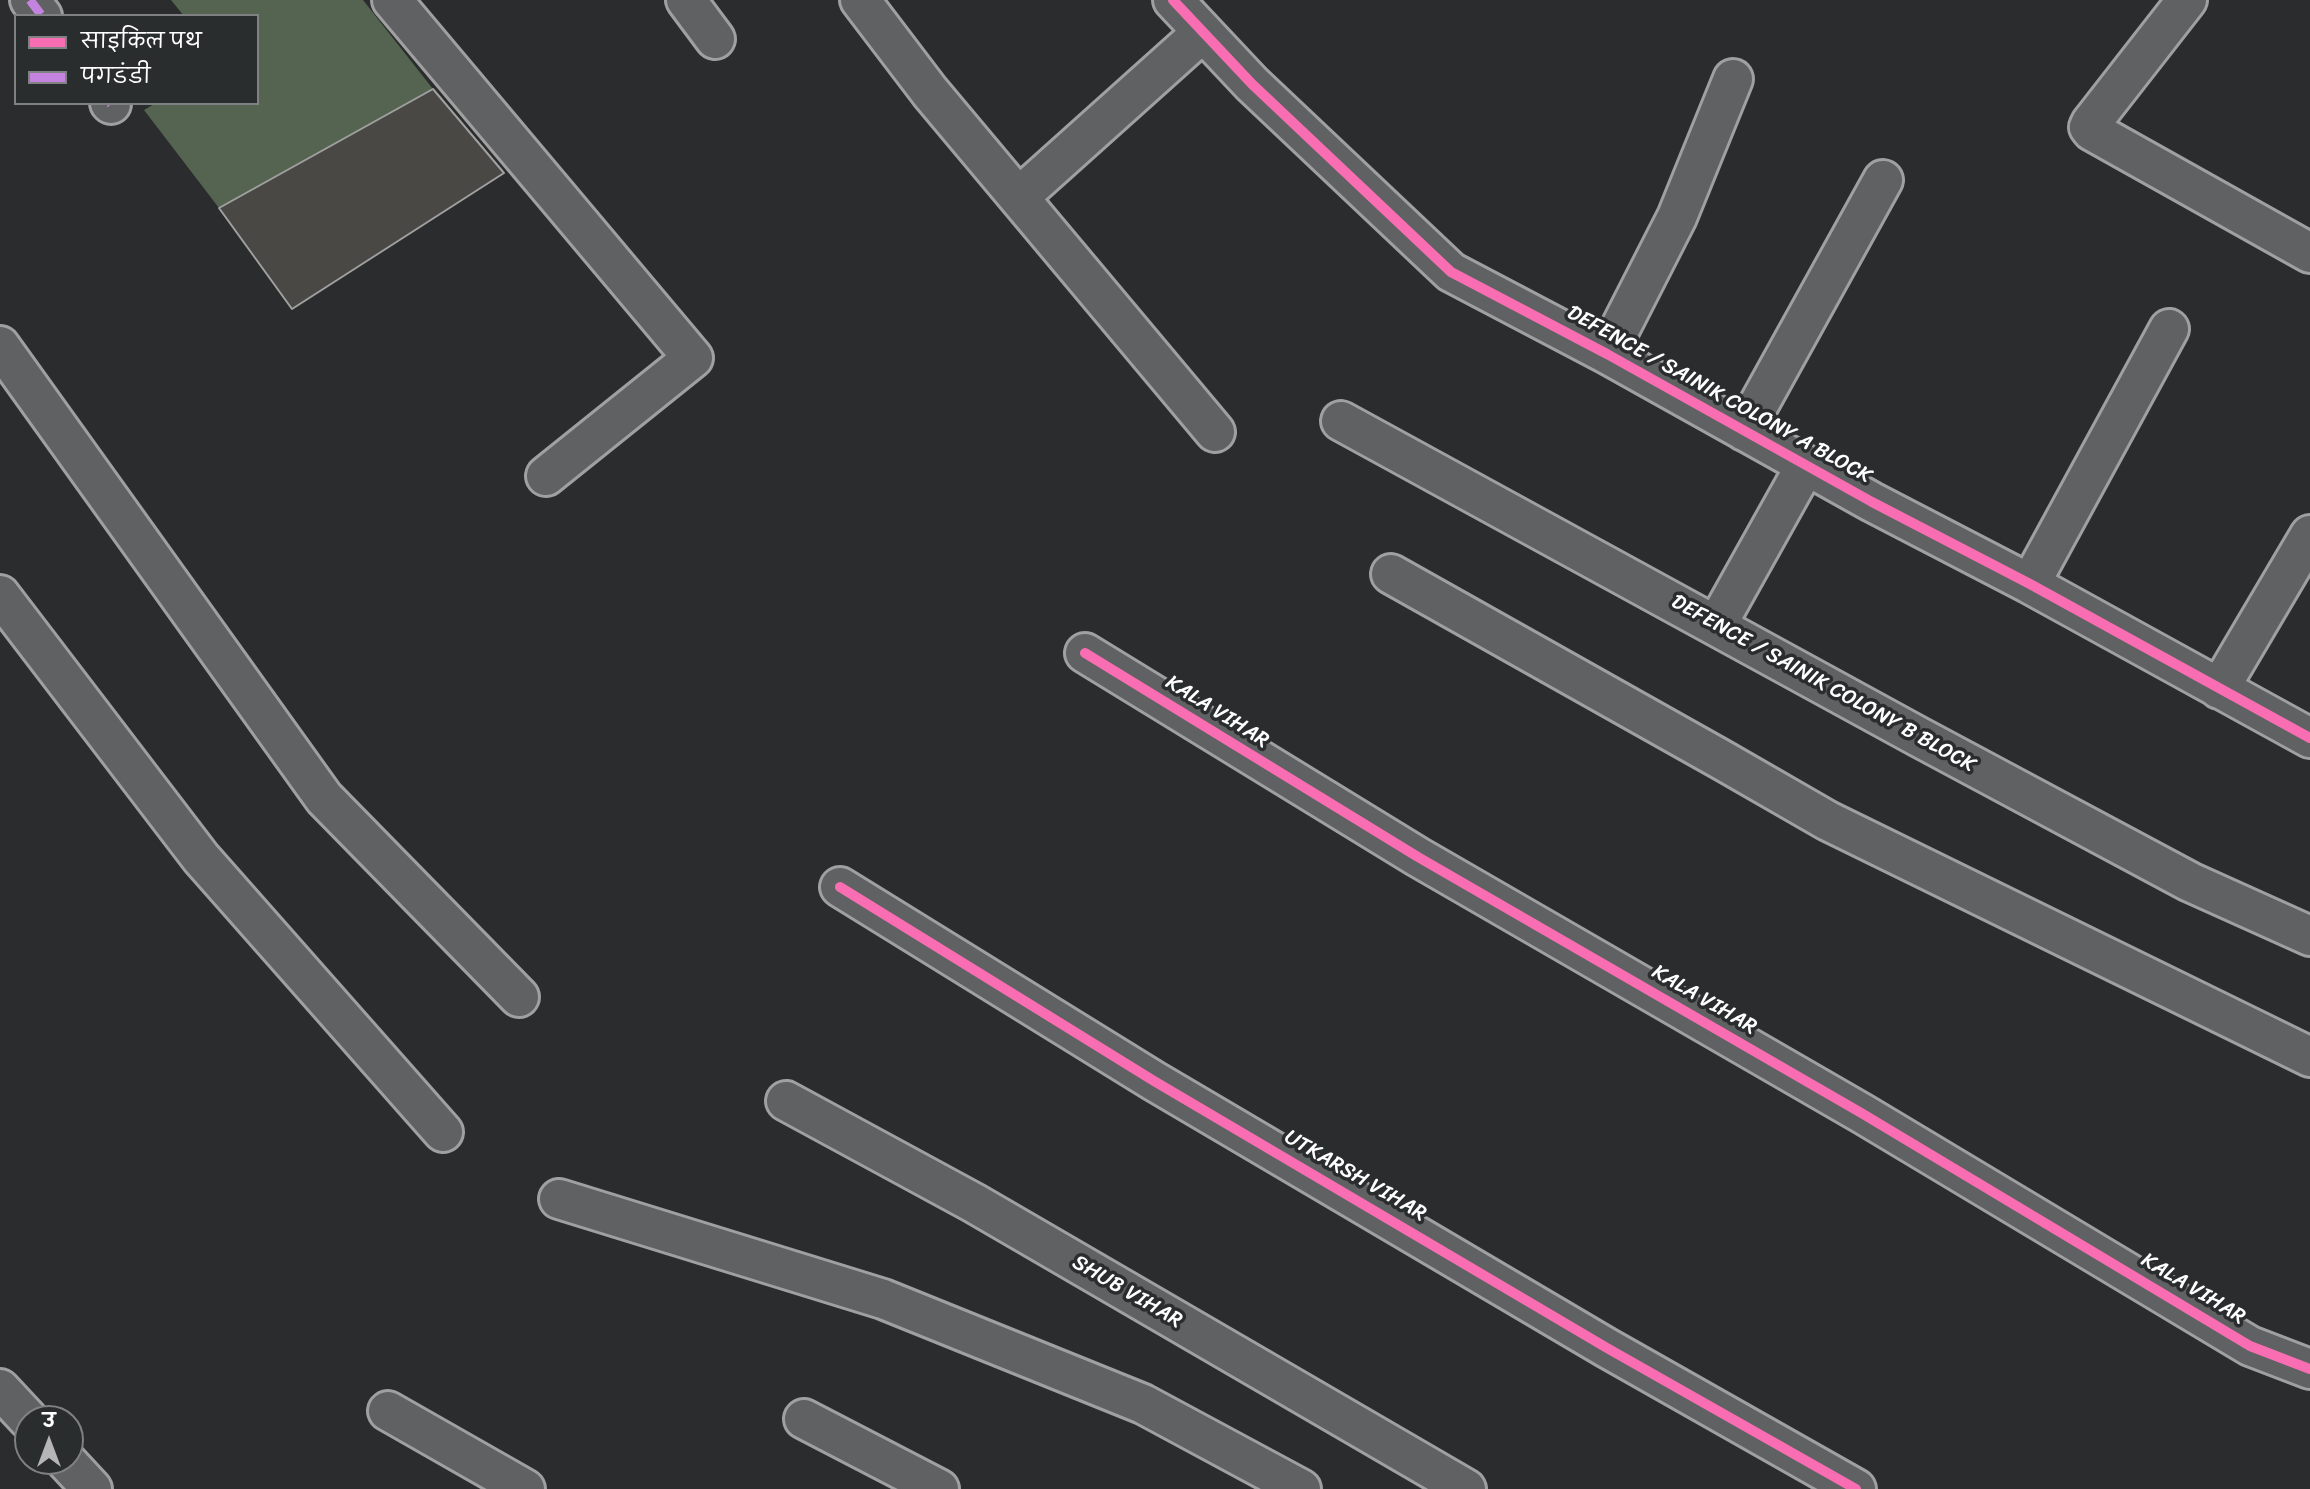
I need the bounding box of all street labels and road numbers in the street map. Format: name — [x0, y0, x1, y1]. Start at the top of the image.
street label: DEFENCE / SAINIK COLONY A BLOCK — [1562, 301, 1876, 489]
street label: DEFENCE / SAINIK COLONY B BLOCK — [1667, 590, 1979, 778]
street label: KALA VIHAR — [1161, 670, 1273, 754]
street label: KALA VIHAR — [1647, 960, 1761, 1040]
street label: UTKARSH VIHAR — [1279, 1125, 1431, 1227]
street label: KALA VIHAR — [2136, 1248, 2250, 1330]
street label: SHUB VIHAR — [1068, 1250, 1186, 1334]

